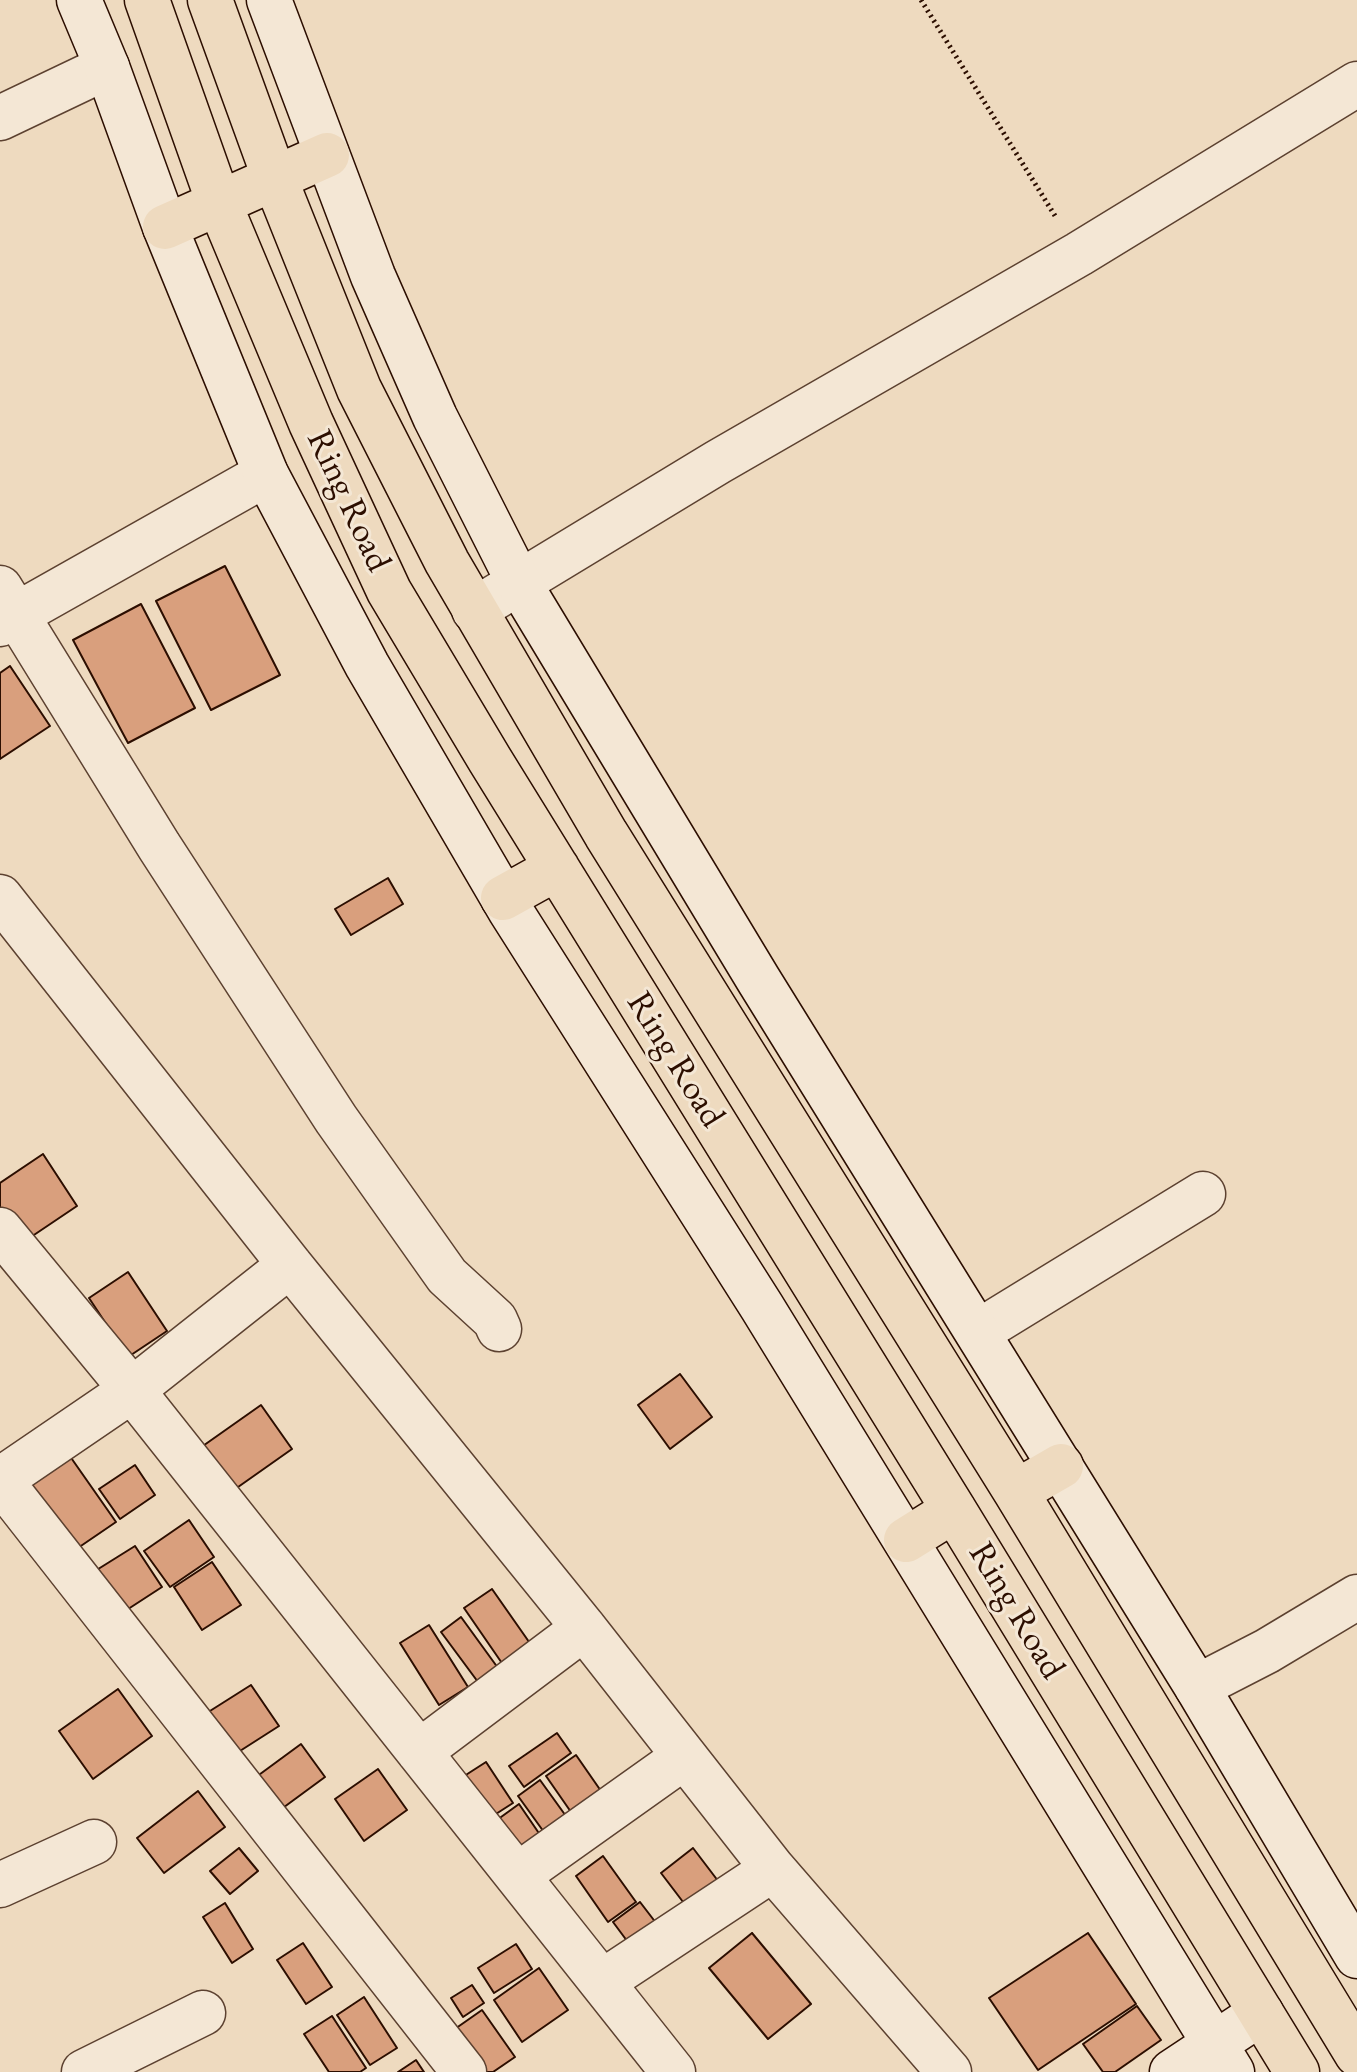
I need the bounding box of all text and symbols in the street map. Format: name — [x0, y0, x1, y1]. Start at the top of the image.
street label: Ring Road — [296, 423, 400, 579]
street label: Ring Road — [616, 984, 734, 1136]
street label: Ring Road — [958, 1535, 1074, 1687]

